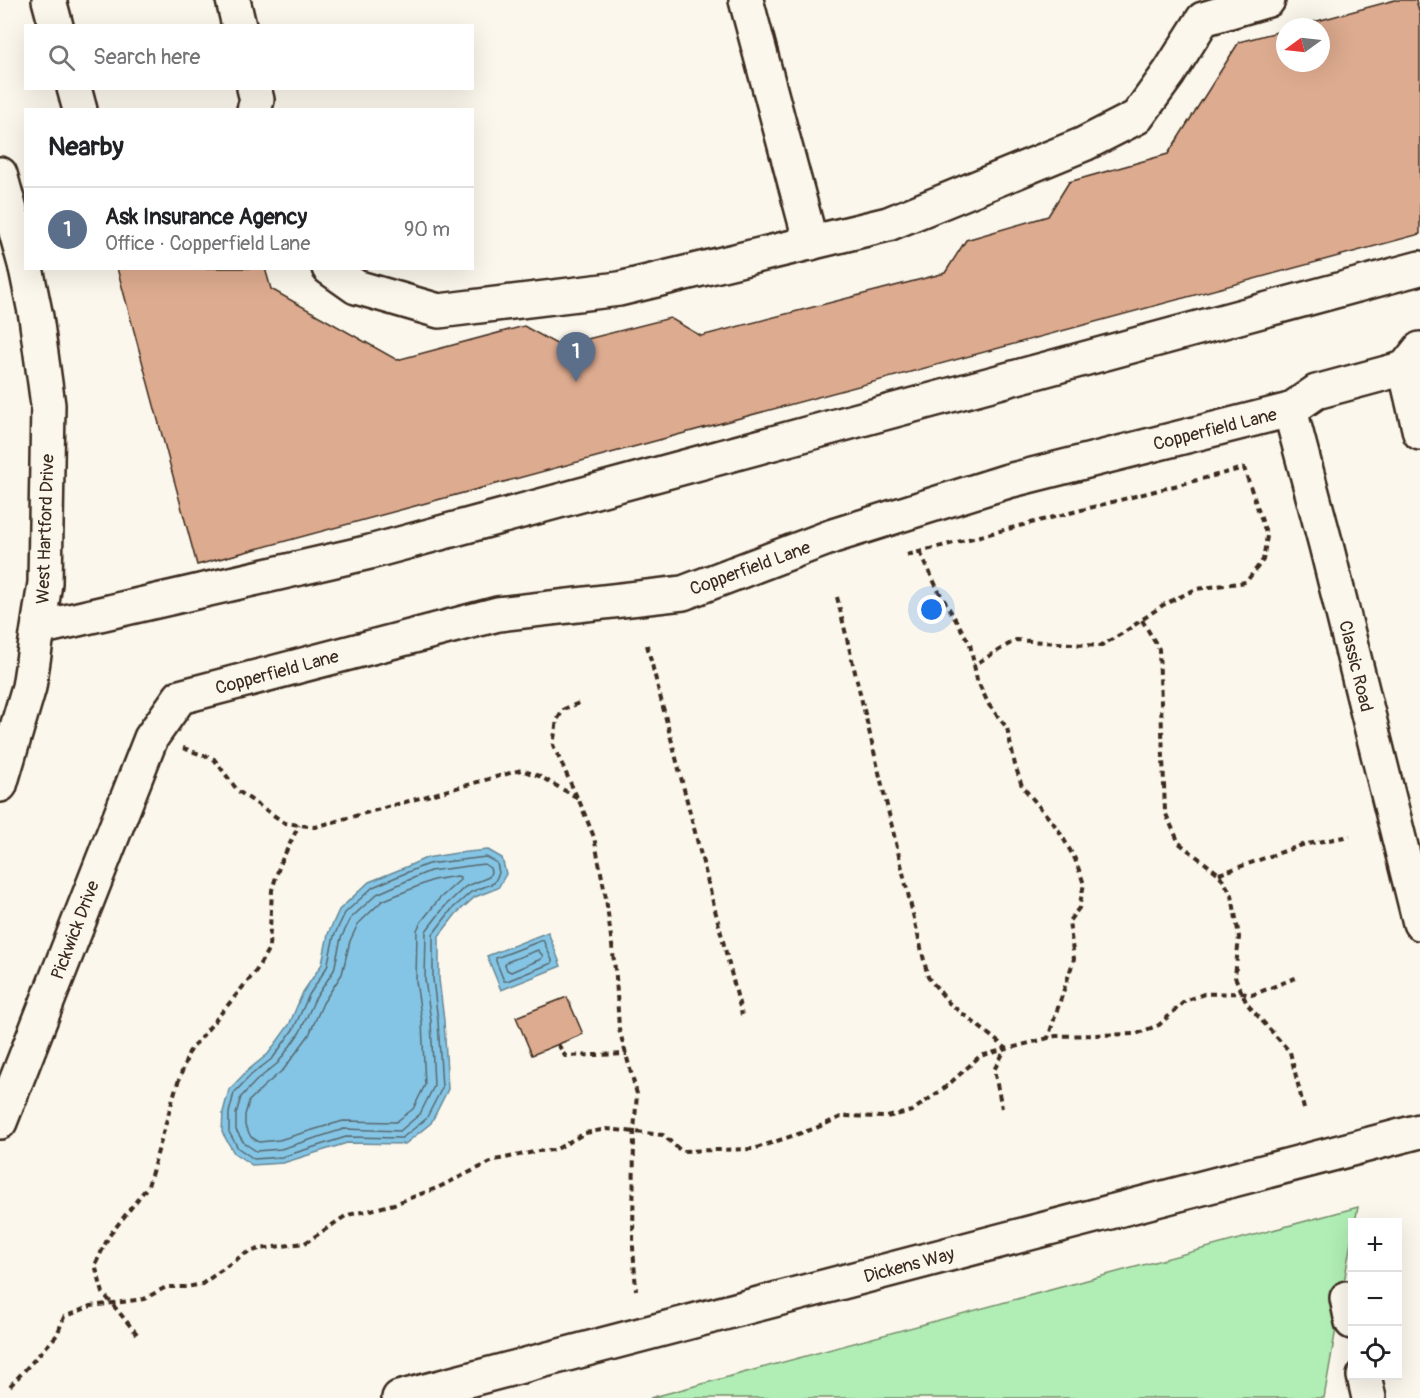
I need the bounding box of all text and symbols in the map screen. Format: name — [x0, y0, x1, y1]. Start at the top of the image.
north arrow — [1276, 18, 1330, 72]
search box — [24, 24, 474, 90]
icon: search — [45, 41, 78, 74]
text: Search here — [93, 43, 200, 71]
text: Nearby — [48, 131, 124, 163]
text: Ask Insurance Agency — [105, 203, 307, 231]
text: 1 — [64, 217, 71, 242]
text: 90 m — [404, 217, 450, 242]
text: Office · Copperfield Lane — [105, 231, 310, 256]
pin: 1 — [556, 332, 596, 382]
street label: Copperfield Lane — [1151, 403, 1279, 456]
street label: West Hartford Drive — [31, 454, 60, 604]
street label: Copperfield Lane — [687, 536, 814, 601]
your location — [917, 595, 946, 624]
street label: Classic Road — [1333, 618, 1378, 714]
street label: Copperfield Lane — [213, 645, 341, 700]
street label: Pickwick Drive — [46, 877, 105, 983]
map controls — [1348, 1218, 1402, 1380]
button: + — [1348, 1218, 1402, 1272]
street label: Dickens Way — [861, 1242, 957, 1289]
button: − — [1348, 1272, 1402, 1326]
button: locate — [1348, 1326, 1402, 1380]

